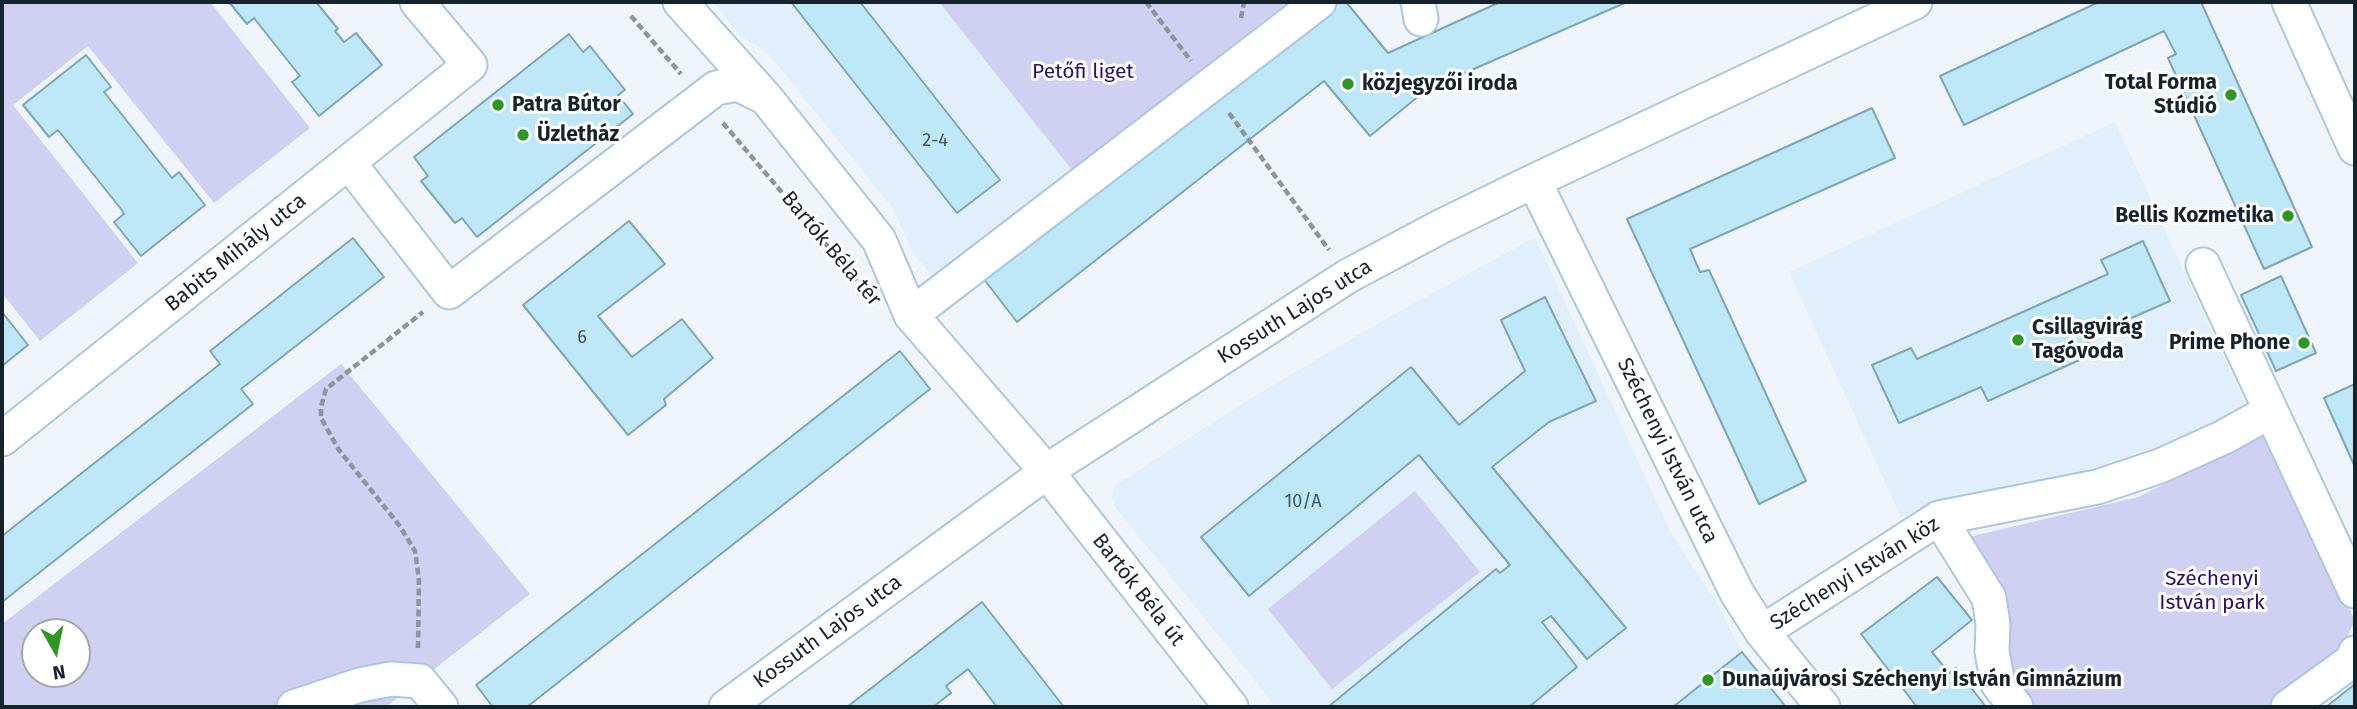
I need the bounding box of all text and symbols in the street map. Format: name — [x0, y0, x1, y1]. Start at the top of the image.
park label: Petőfi liget — [1032, 59, 1134, 85]
place label: Total Forma Stúdió — [2105, 70, 2217, 120]
place label: közjegyzői iroda — [1362, 71, 1518, 97]
marker: közjegyzői iroda — [1340, 76, 1356, 92]
marker: Total Forma Stúdió — [2223, 87, 2239, 103]
place label: Patra Bútor — [512, 92, 621, 118]
marker: Patra Bútor — [490, 97, 506, 113]
place label: Üzletház — [537, 122, 619, 148]
marker: Üzletház — [515, 127, 531, 143]
house number: 2-4 — [922, 130, 948, 152]
street label: Bartók Béla tér — [776, 186, 886, 312]
street label: Babits Mihály utca — [160, 188, 312, 318]
place label: Bellis Kozmetika — [2115, 203, 2274, 229]
marker: Bellis Kozmetika — [2280, 208, 2296, 224]
street label: Kossuth Lajos utca — [1213, 254, 1377, 370]
place label: Csillagvirág Tagóvoda — [2032, 315, 2142, 365]
house number: 6 — [577, 327, 587, 349]
place label: Prime Phone — [2169, 330, 2290, 356]
marker: Csillagvirág Tagóvoda — [2010, 332, 2026, 348]
marker: Prime Phone — [2296, 335, 2312, 351]
street label: Széchenyi István utca — [1611, 354, 1723, 548]
house number: 10/A — [1285, 491, 1321, 513]
street label: Széchenyi István köz — [1766, 512, 1944, 636]
street label: Bartók Béla út — [1086, 529, 1190, 651]
park label: Széchenyi István park — [2159, 566, 2265, 616]
street label: Kossuth Lajos utca — [749, 570, 907, 694]
north arrow — [21, 618, 91, 688]
text: N — [51, 660, 67, 685]
place label: Dunaújvárosi Széchenyi István Gimnázium — [1722, 667, 2122, 693]
marker: Dunaújvárosi Széchenyi István Gimnázium — [1700, 672, 1716, 688]

